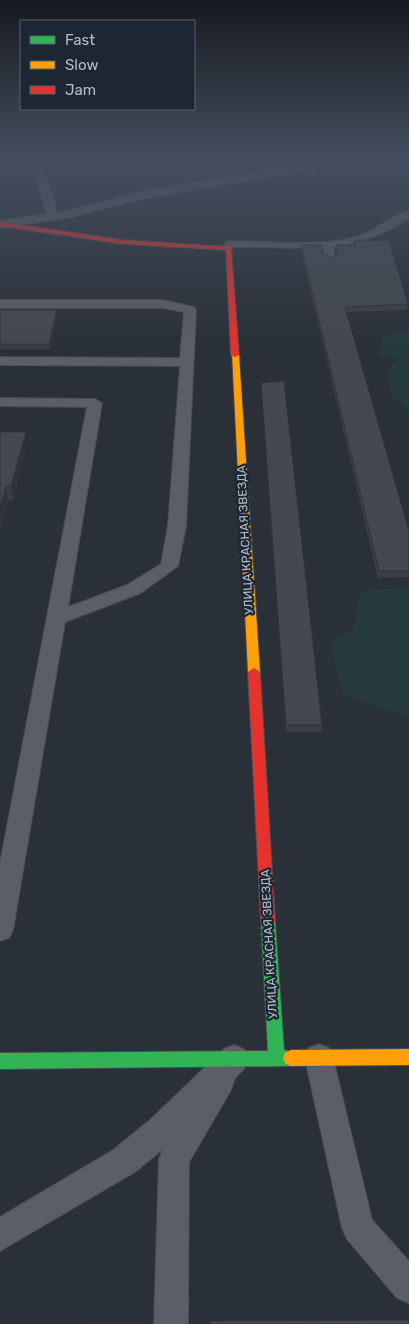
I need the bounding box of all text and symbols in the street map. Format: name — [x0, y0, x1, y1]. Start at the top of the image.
legend — [20, 20, 195, 110]
text: Fast — [65, 31, 95, 49]
text: Slow — [65, 56, 98, 74]
text: Jam — [65, 81, 96, 99]
street label: УЛИЦА КРАСНАЯ ЗВЕЗДА — [234, 465, 256, 615]
street label: УЛИЦА КРАСНАЯ ЗВЕЗДА — [258, 869, 280, 1019]

